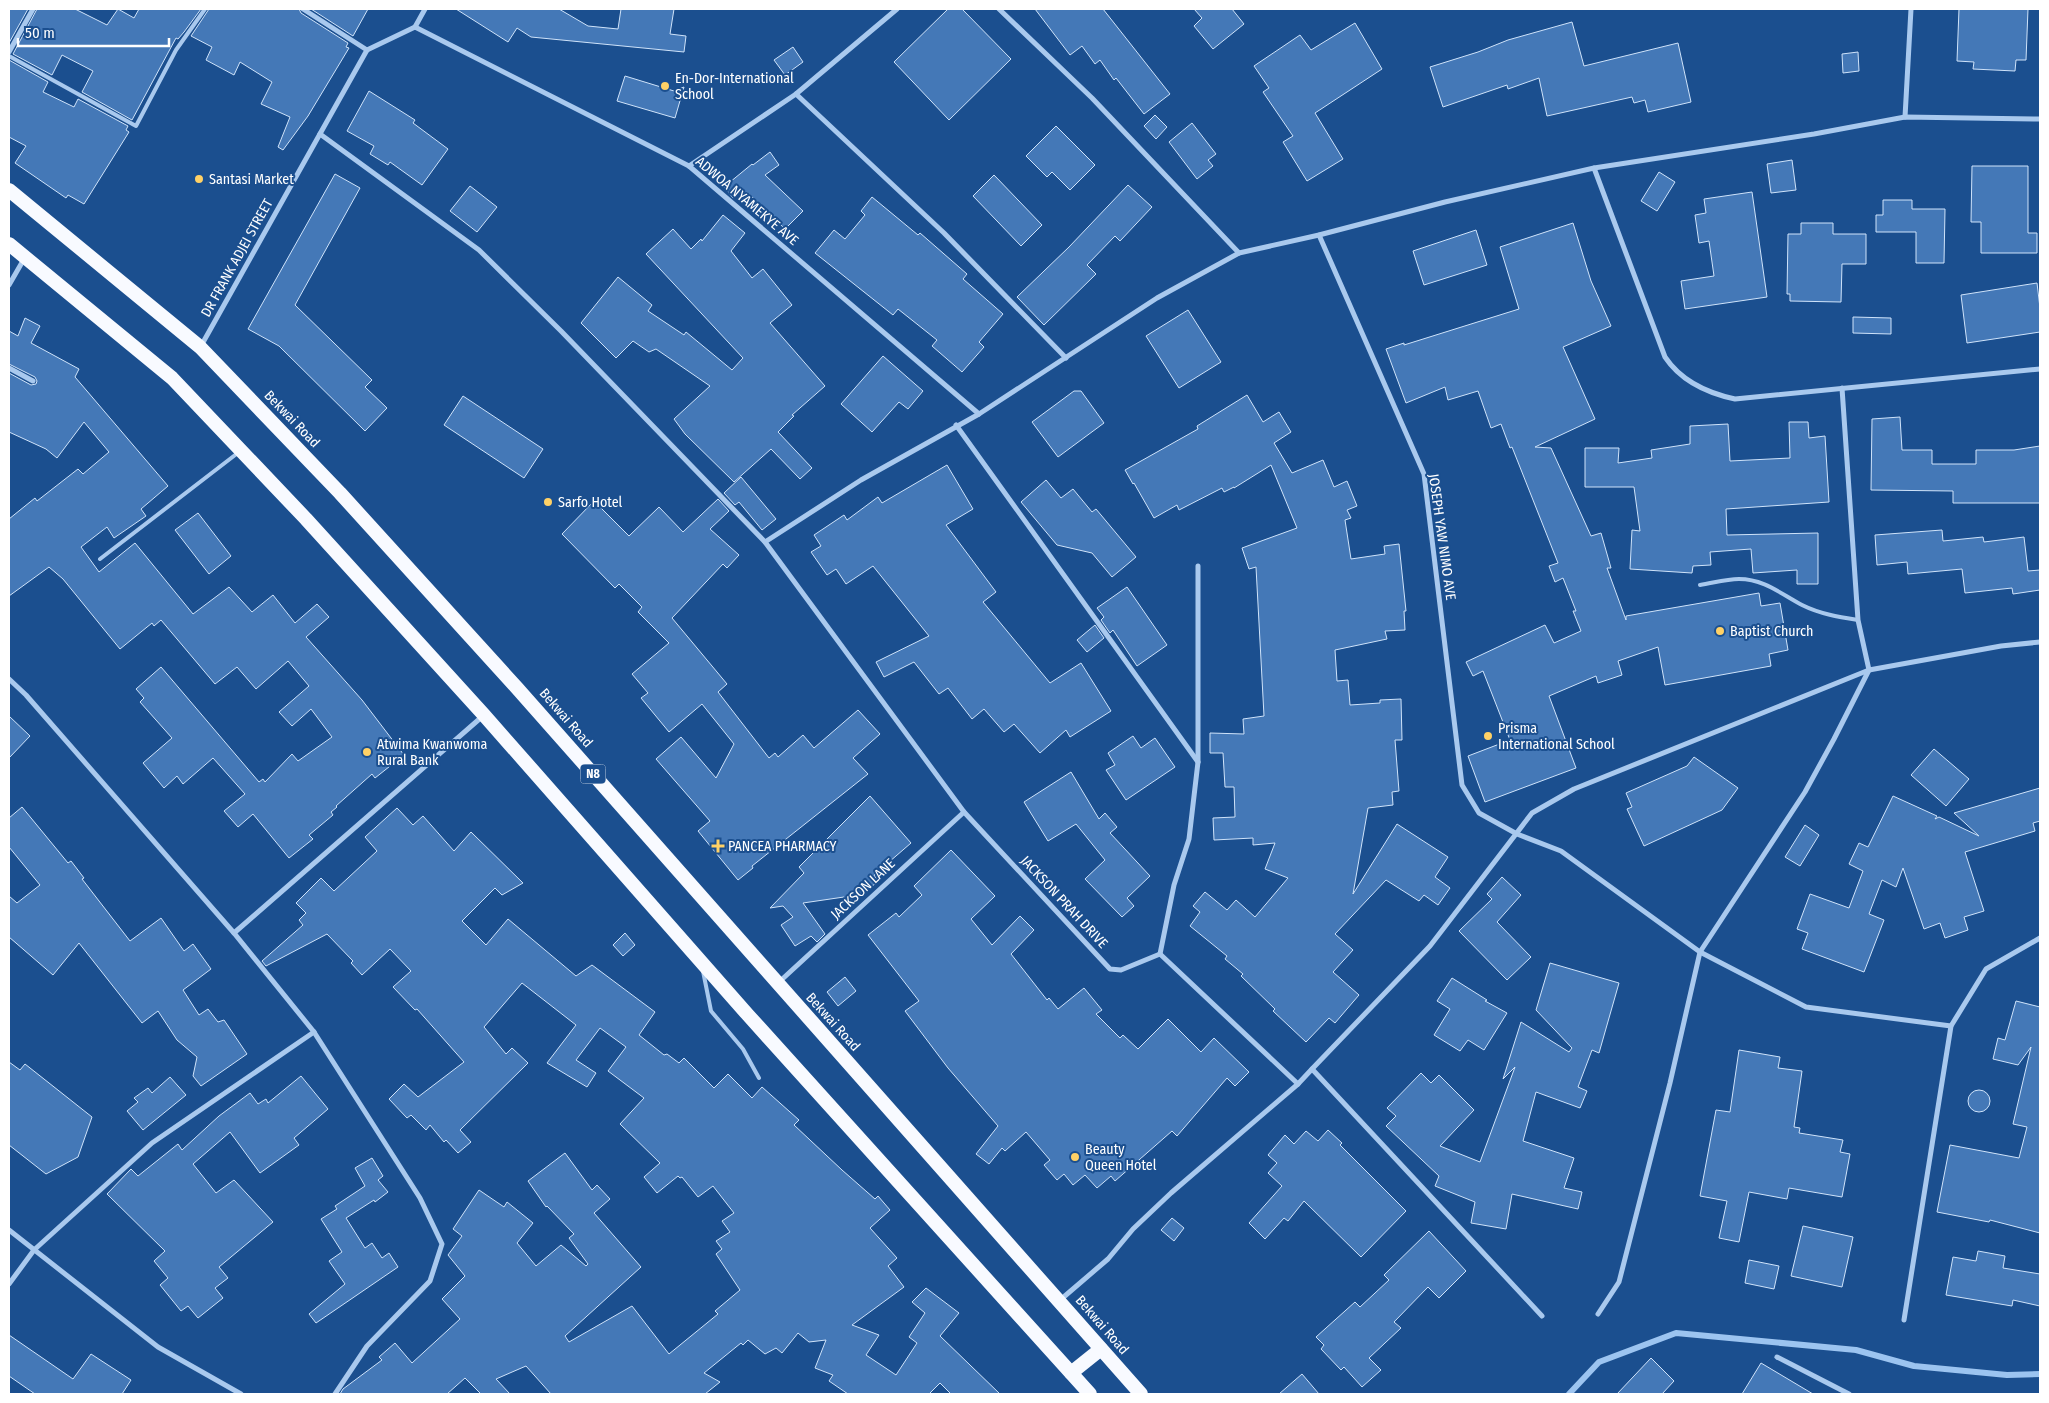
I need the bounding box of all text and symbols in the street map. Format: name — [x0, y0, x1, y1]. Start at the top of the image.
scale bar — [18, 15, 169, 47]
text: 50 m — [25, 24, 55, 42]
place label: En-Dor-International School — [675, 70, 794, 103]
marker: En-Dor-International School — [659, 80, 671, 92]
street label: ADWOA NYAMEKYE AVE — [692, 153, 802, 249]
place label: Santasi Market — [209, 171, 294, 188]
marker: Santasi Market — [193, 173, 205, 185]
street label: DR FRANK ADJEI STREET — [197, 196, 277, 320]
street label: Bekwai Road — [261, 387, 323, 451]
street label: JOSEPH YAW NIMO AVE — [1425, 473, 1459, 602]
place label: Sarfo Hotel — [558, 494, 623, 511]
marker: Sarfo Hotel — [542, 496, 554, 508]
place label: Baptist Church — [1730, 623, 1813, 640]
marker: Baptist Church — [1714, 625, 1726, 637]
street label: Bekwai Road — [536, 685, 596, 751]
place label: Prisma International School — [1498, 720, 1615, 753]
marker: Prisma International School — [1482, 730, 1494, 742]
place label: Atwima Kwanwoma Rural Bank — [377, 736, 487, 769]
marker: Atwima Kwanwoma Rural Bank — [361, 746, 373, 758]
road number: N8 — [580, 764, 606, 784]
place label: PANCEA PHARMACY — [728, 838, 837, 855]
marker: PANCEA PHARMACY — [712, 840, 724, 852]
street label: JACKSON PRAH DRIVE — [1017, 852, 1111, 952]
street label: JACKSON LANE — [827, 855, 899, 923]
street label: Bekwai Road — [802, 989, 864, 1055]
place label: Beauty Queen Hotel — [1085, 1141, 1157, 1174]
marker: Beauty Queen Hotel — [1069, 1151, 1081, 1163]
street label: Bekwai Road — [1072, 1292, 1132, 1358]

